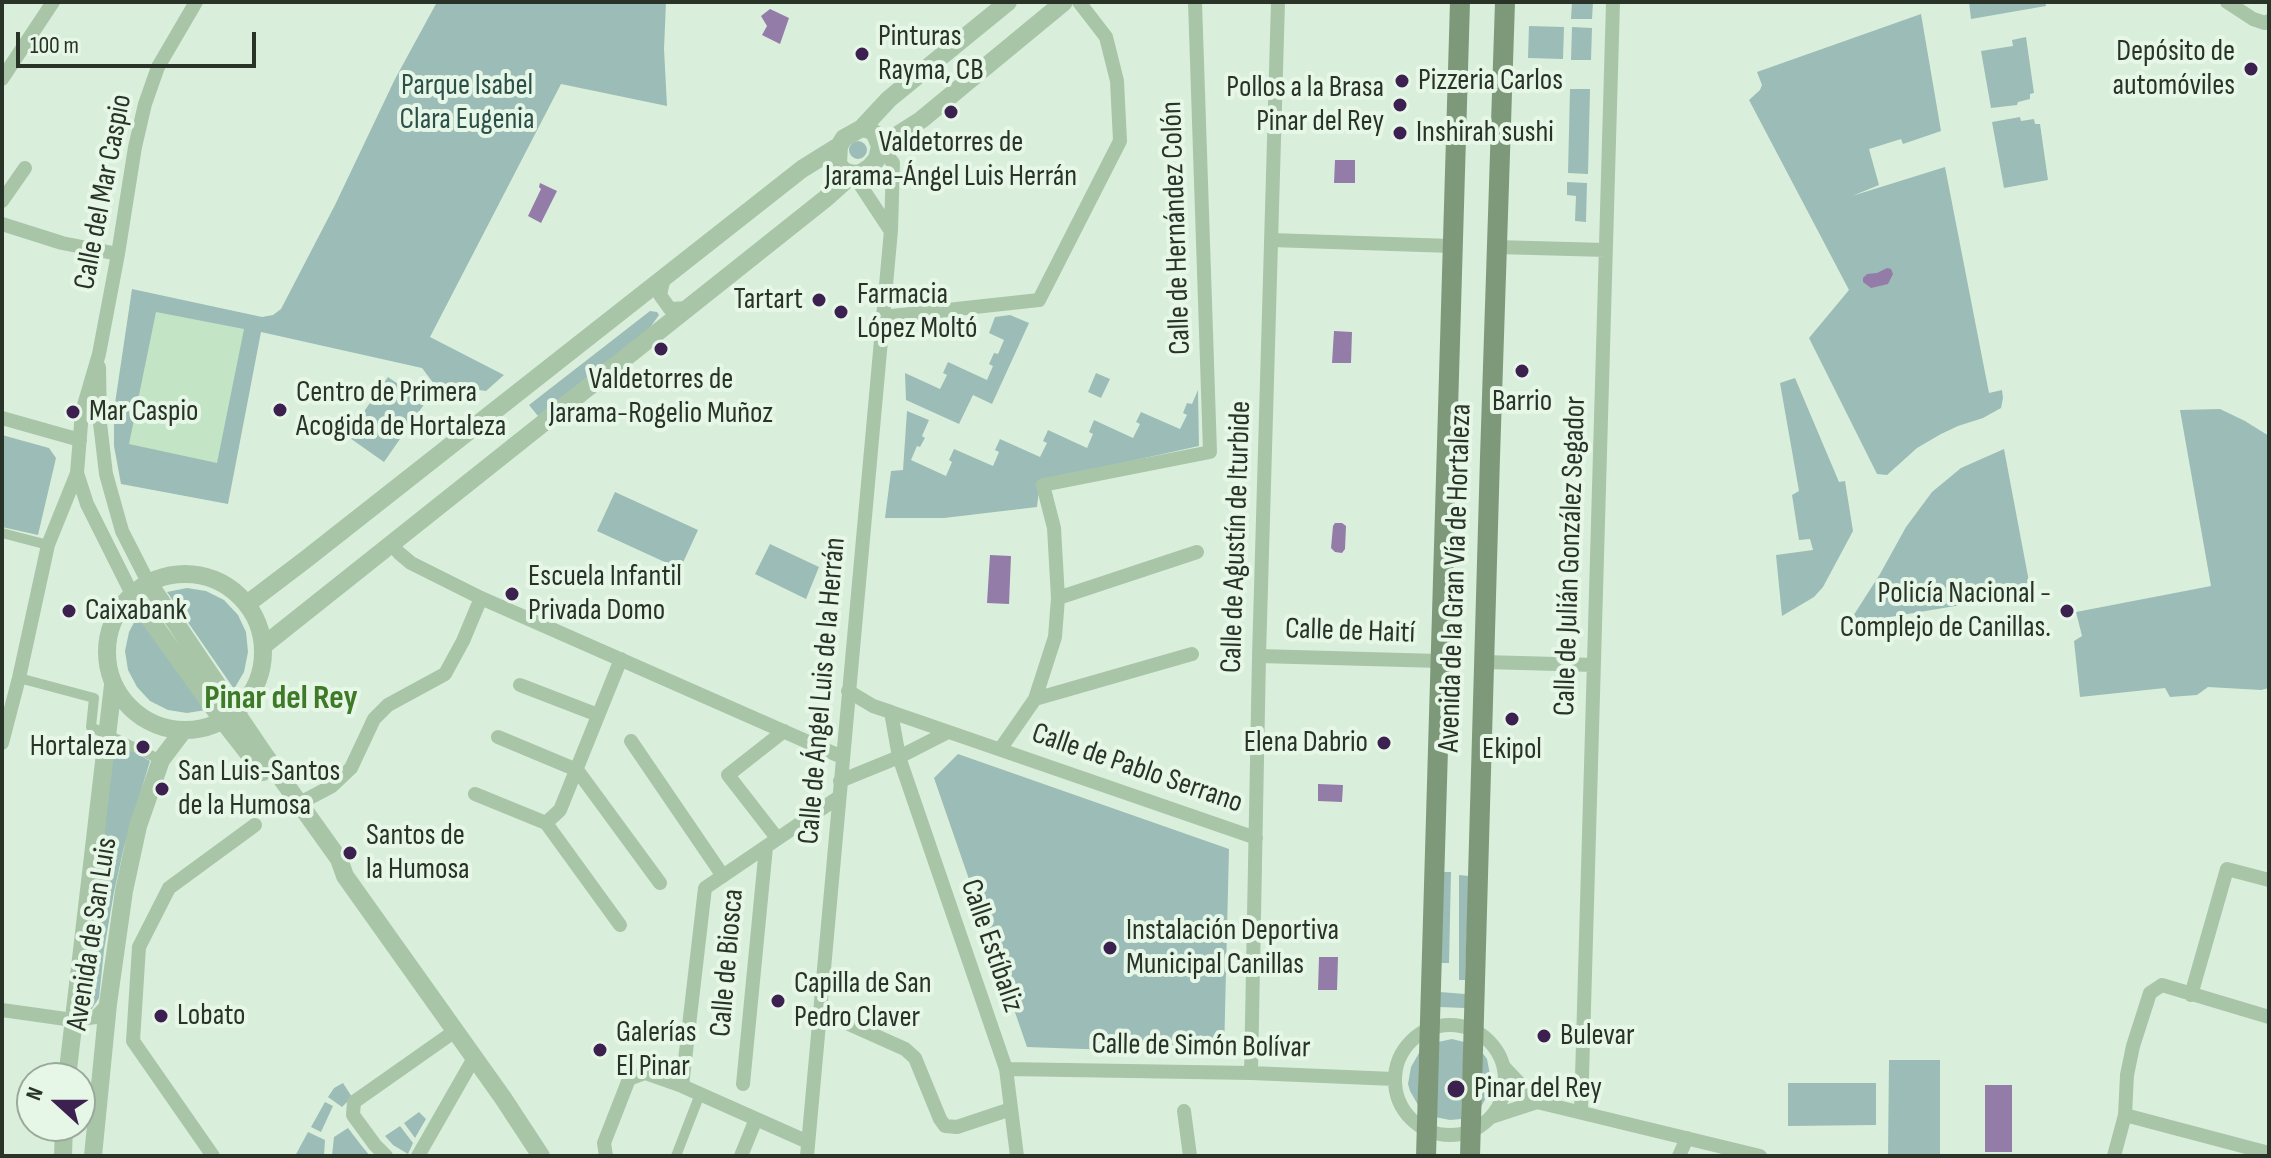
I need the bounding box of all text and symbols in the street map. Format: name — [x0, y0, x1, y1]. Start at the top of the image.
scale bar — [20, 16, 260, 66]
place label: Pinturas Rayma, CB — [878, 19, 984, 90]
text: 100 m — [30, 31, 79, 60]
place label: Depósito de automóviles — [2112, 34, 2235, 104]
marker: Pinturas Rayma, CB — [853, 45, 871, 63]
marker: Depósito de automóviles — [2242, 60, 2260, 78]
place label: Pizzeria Carlos — [1418, 63, 1563, 99]
park label: Parque Isabel Clara Eugenia — [400, 68, 534, 138]
place label: Pollos a la Brasa Pinar del Rey — [1226, 70, 1384, 140]
marker: Pizzeria Carlos — [1393, 72, 1411, 90]
street label: Calle del Mar Caspio — [67, 91, 141, 293]
marker: Pollos a la Brasa Pinar del Rey — [1391, 96, 1409, 114]
street label: Calle de Hernández Colón — [1155, 101, 1199, 355]
marker: Valdetorres de Jarama-Ángel Luis Herrán — [942, 103, 960, 121]
place label: Inshirah sushi — [1416, 115, 1554, 151]
marker: Inshirah sushi — [1391, 124, 1409, 142]
place label: Valdetorres de Jarama-Ángel Luis Herrán — [825, 125, 1077, 196]
place label: Farmacia López Moltó — [857, 277, 977, 348]
place label: Tartart — [734, 282, 803, 318]
marker: Tartart — [810, 291, 828, 309]
marker: Farmacia López Moltó — [832, 303, 850, 321]
marker: Valdetorres de Jarama-Rogelio Muñoz — [652, 340, 670, 358]
place label: Valdetorres de Jarama-Rogelio Muñoz — [549, 362, 773, 432]
marker: Barrio — [1513, 362, 1531, 380]
place label: Centro de Primera Acogida de Hortaleza — [296, 375, 506, 446]
place label: Barrio — [1492, 384, 1552, 420]
place label: Mar Caspio — [89, 394, 199, 430]
street label: Calle de Julián González Segador — [1547, 395, 1595, 717]
street label: Calle de Agustín de Iturbide — [1214, 400, 1260, 674]
marker: Centro de Primera Acogida de Hortaleza — [271, 401, 289, 419]
marker: Mar Caspio — [64, 403, 82, 421]
street label: Avenida de la Gran Vía de Hortaleza — [1432, 403, 1480, 753]
street label: Calle de Ángel Luis de la Herrán — [792, 536, 854, 846]
place label: Escuela Infantil Privada Domo — [528, 559, 682, 630]
place label: Policía Nacional - Complejo de Canillas. — [1840, 576, 2051, 646]
marker: Escuela Infantil Privada Domo — [503, 585, 521, 603]
place label: Caixabank — [85, 593, 187, 629]
marker: Caixabank — [60, 602, 78, 620]
marker: Policía Nacional - Complejo de Canillas. — [2058, 602, 2076, 620]
street label: Calle de Haití — [1284, 612, 1416, 652]
district label: Pinar del Rey — [204, 679, 358, 719]
marker: Ekipol — [1503, 710, 1521, 728]
street label: Calle de Pablo Serrano — [1027, 716, 1247, 822]
place label: Elena Dabrio — [1244, 725, 1368, 761]
place label: Hortaleza — [30, 729, 127, 765]
place label: Ekipol — [1482, 732, 1542, 768]
marker: Elena Dabrio — [1375, 734, 1393, 752]
marker: Hortaleza — [134, 738, 152, 756]
place label: San Luis-Santos de la Humosa — [178, 754, 340, 824]
marker: San Luis-Santos de la Humosa — [153, 780, 171, 798]
place label: Santos de la Humosa — [366, 818, 470, 888]
street label: Avenida de San Luis — [60, 835, 126, 1033]
marker: Santos de la Humosa — [341, 844, 359, 862]
street label: Calle Estíbaliz — [952, 875, 1030, 1017]
street label: Calle de Biosca — [704, 888, 752, 1038]
place label: Instalación Deportiva Municipal Canillas — [1126, 913, 1339, 984]
marker: Instalación Deportiva Municipal Canillas — [1101, 939, 1119, 957]
place label: Capilla de San Pedro Claver — [794, 966, 932, 1036]
marker: Capilla de San Pedro Claver — [769, 992, 787, 1010]
place label: Lobato — [177, 998, 246, 1034]
marker: Lobato — [152, 1007, 170, 1025]
place label: Galerías El Pinar — [616, 1015, 697, 1086]
place label: Bulevar — [1560, 1018, 1635, 1054]
street label: Calle de Simón Bolívar — [1091, 1027, 1311, 1067]
marker: Bulevar — [1535, 1027, 1553, 1045]
marker: Galerías El Pinar — [591, 1041, 609, 1059]
north arrow — [16, 1062, 96, 1142]
place label: Pinar del Rey — [1474, 1071, 1602, 1107]
marker: Pinar del Rey — [1445, 1078, 1467, 1100]
text: N — [20, 1084, 50, 1104]

